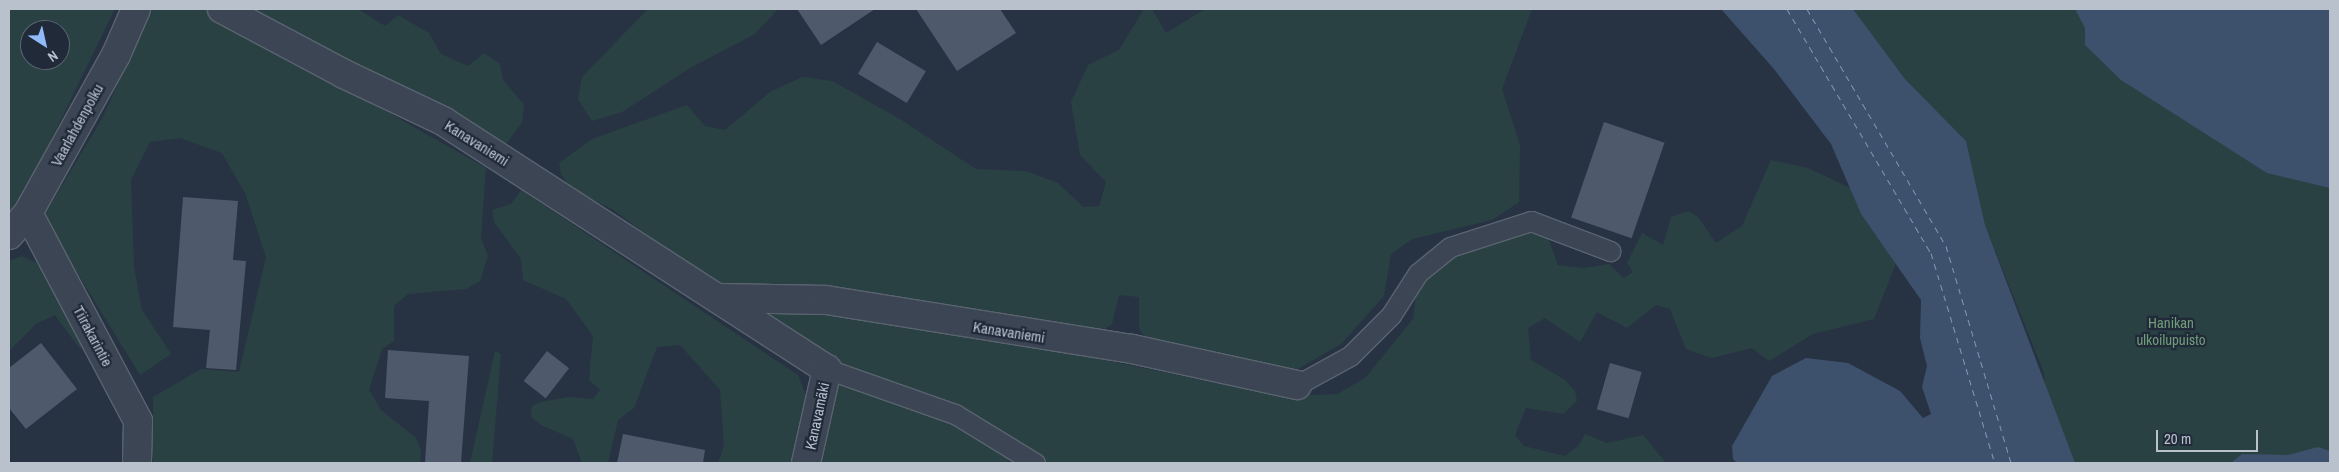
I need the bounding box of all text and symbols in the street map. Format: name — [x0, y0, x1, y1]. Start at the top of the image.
north arrow — [20, 20, 70, 70]
text: N — [44, 47, 62, 66]
street label: Vaarlahdenpolku — [47, 81, 107, 169]
street label: Kanavaniemi — [441, 116, 513, 170]
street label: Tiirakarintie — [70, 303, 116, 369]
park label: Hanikan ulkoilupuisto — [2136, 313, 2206, 348]
street label: Kanavaniemi — [972, 317, 1046, 347]
street label: Kanavamäki — [801, 381, 833, 451]
scale bar — [2159, 420, 2262, 452]
text: 20 m — [2164, 428, 2191, 449]

